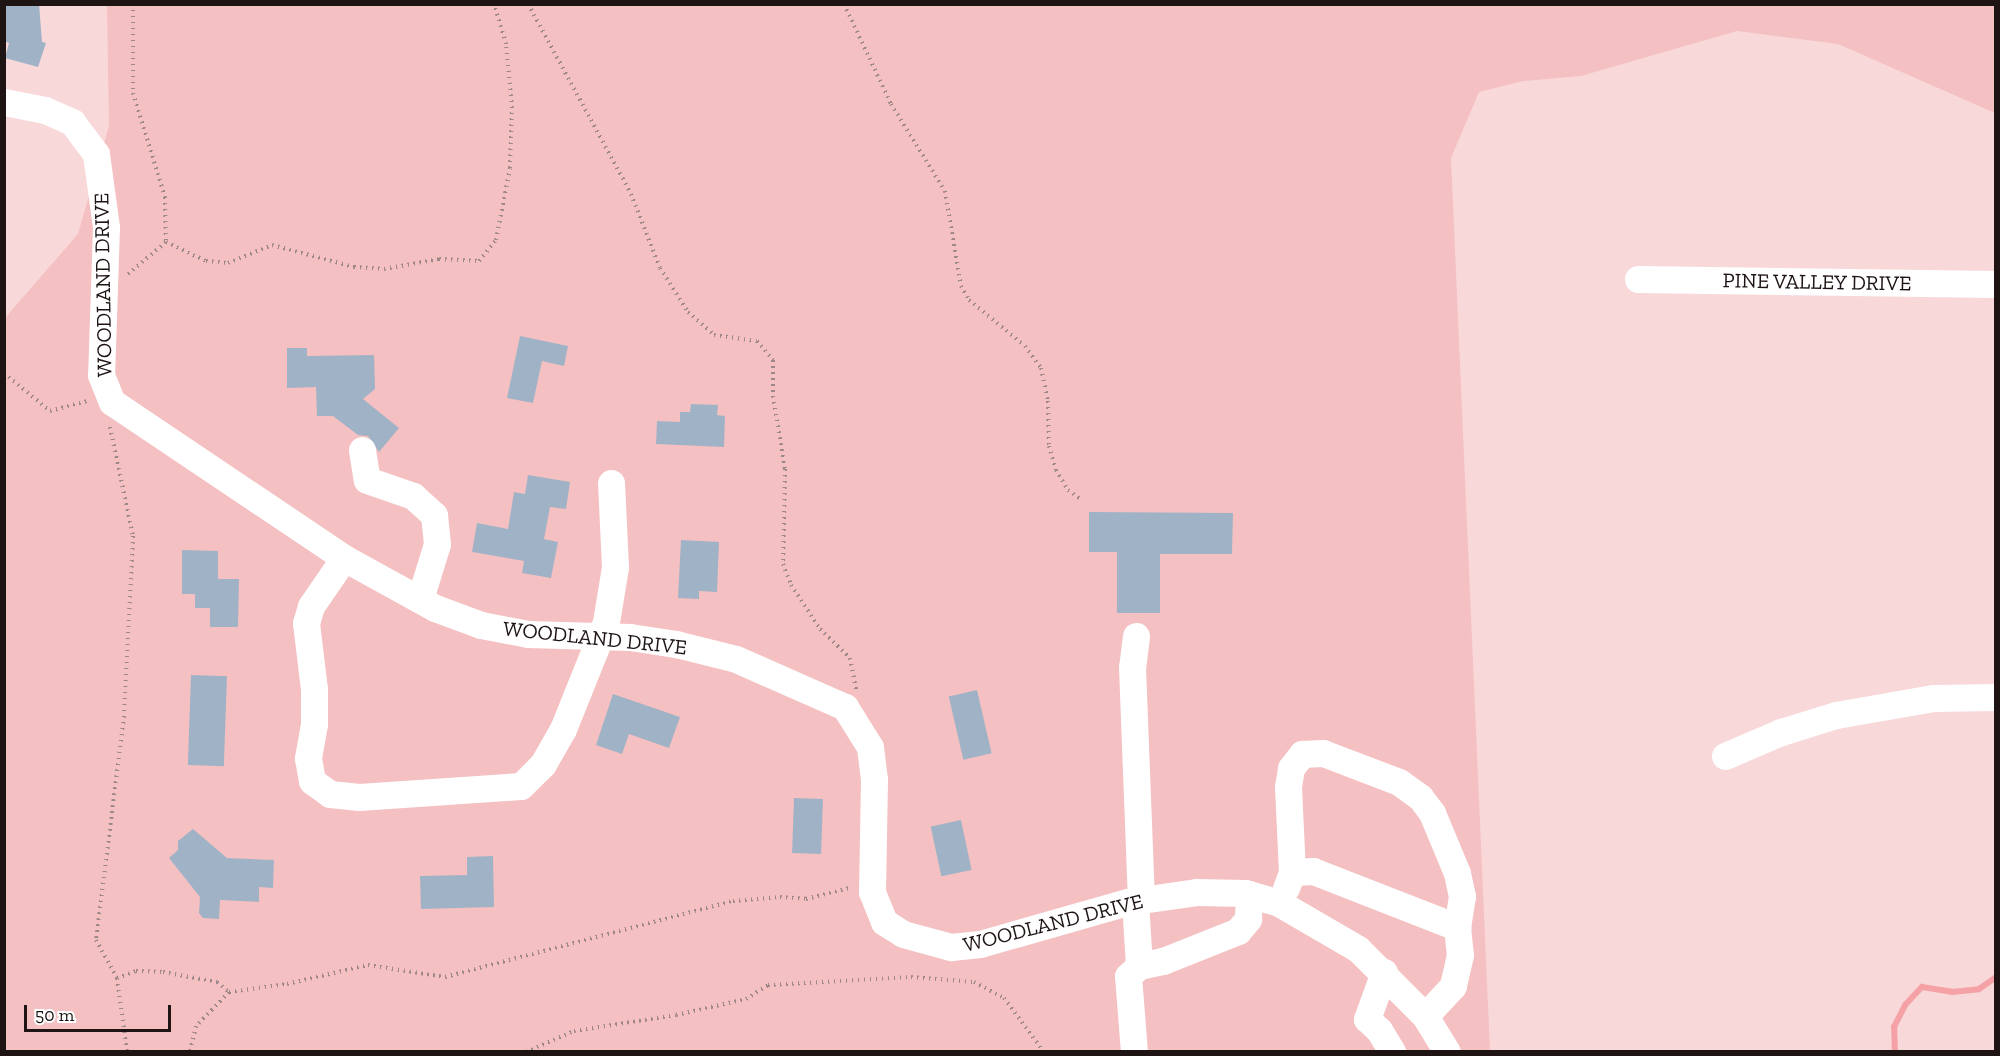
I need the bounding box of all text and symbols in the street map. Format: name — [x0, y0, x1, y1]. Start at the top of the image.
street label: WOODLAND DRIVE — [89, 193, 117, 377]
street label: PINE VALLEY DRIVE — [1722, 268, 1912, 296]
street label: WOODLAND DRIVE — [502, 616, 688, 660]
street label: WOODLAND DRIVE — [960, 888, 1146, 958]
scale bar — [27, 993, 174, 1031]
text: 50 m — [35, 1004, 74, 1026]

